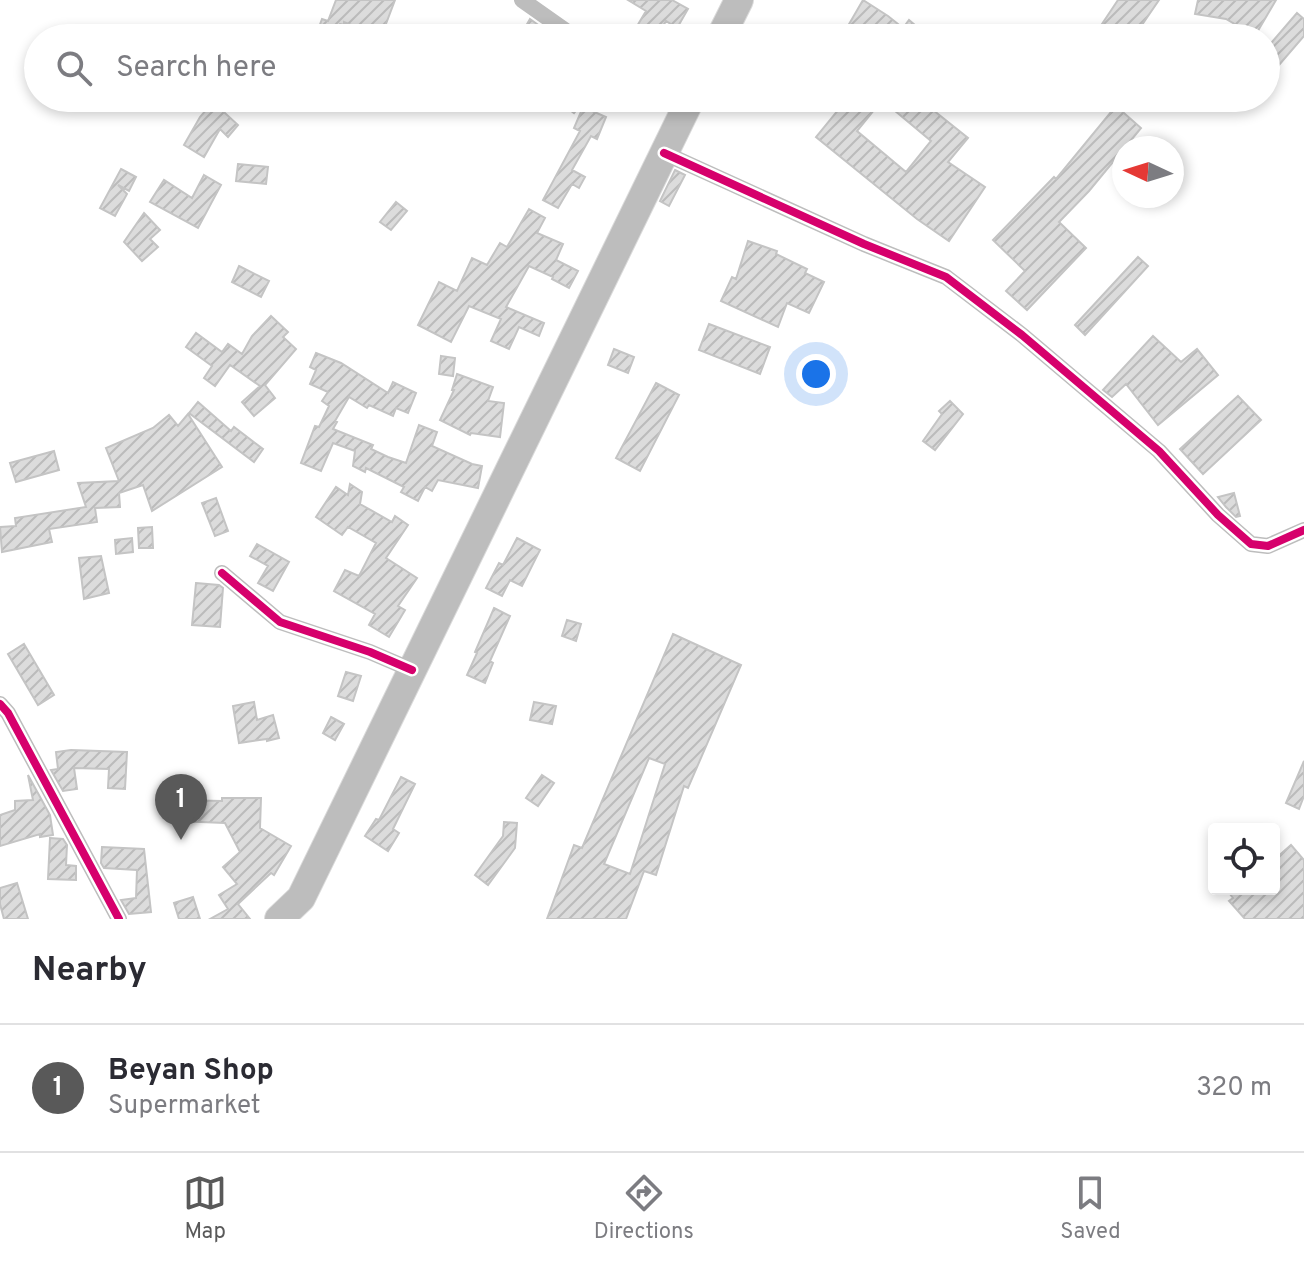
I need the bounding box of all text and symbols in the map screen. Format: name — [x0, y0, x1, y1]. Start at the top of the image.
search box — [24, 24, 1280, 112]
icon: search — [52, 46, 96, 90]
text: Search here — [116, 50, 276, 87]
north arrow — [1112, 136, 1184, 208]
your location — [796, 354, 836, 394]
pin: 1 — [155, 774, 207, 840]
map controls — [1208, 823, 1280, 895]
button: locate — [1208, 823, 1280, 895]
text: Nearby — [32, 950, 147, 993]
text: Beyan Shop — [108, 1053, 274, 1090]
text: 1 — [53, 1072, 63, 1105]
text: 320 m — [1196, 1072, 1272, 1105]
text: Supermarket — [108, 1090, 260, 1123]
tab: Map — [183, 1171, 227, 1246]
tab: Directions — [594, 1171, 694, 1246]
tab: Saved — [1060, 1171, 1121, 1246]

